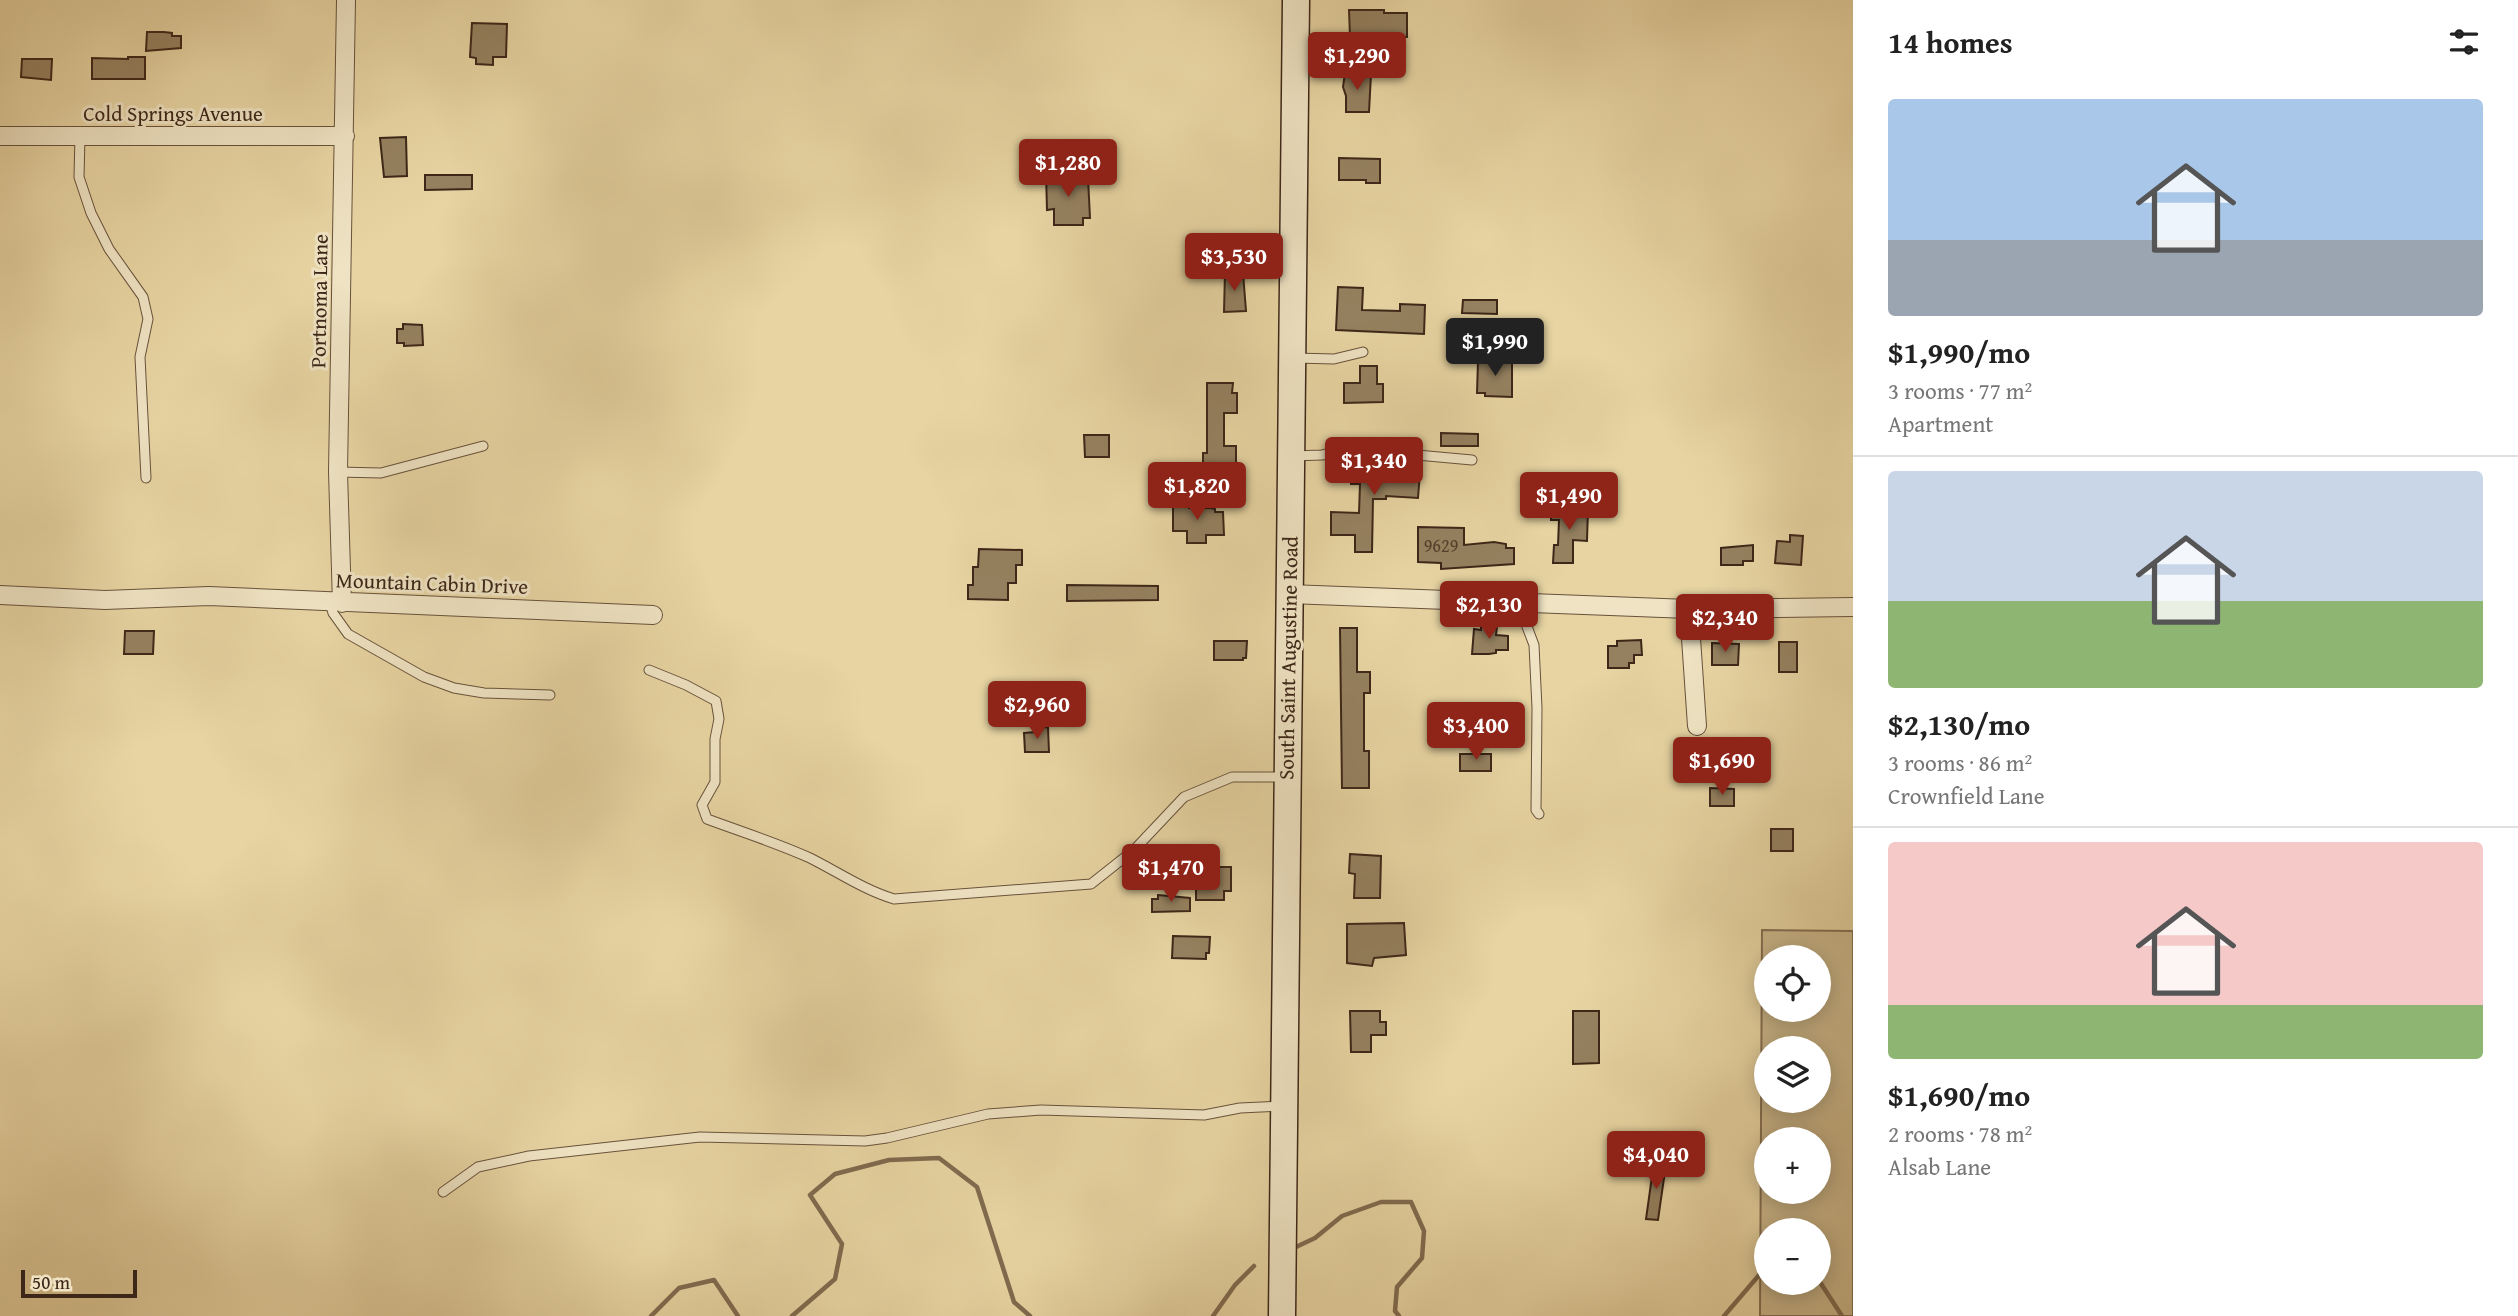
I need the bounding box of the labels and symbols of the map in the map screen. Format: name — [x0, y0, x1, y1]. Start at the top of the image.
pin: $1,290 — [1300, 32, 1414, 92]
street label: Cold Springs Avenue — [83, 98, 263, 129]
pin: $1,280 — [1011, 140, 1125, 199]
pin: $3,530 — [1177, 233, 1291, 293]
street label: Portnoma Lane — [302, 234, 336, 368]
pin: $1,990 — [1438, 318, 1552, 378]
pin: $1,340 — [1317, 438, 1431, 497]
pin: $1,820 — [1140, 462, 1254, 522]
pin: $1,490 — [1512, 472, 1626, 532]
house number: 9629 — [1424, 532, 1458, 559]
street label: South Saint Augustine Road — [1270, 535, 1306, 780]
street label: Mountain Cabin Drive — [335, 564, 529, 602]
pin: $2,130 — [1432, 582, 1546, 641]
pin: $2,340 — [1668, 594, 1782, 654]
pin: $2,960 — [980, 682, 1094, 741]
pin: $3,400 — [1419, 702, 1533, 762]
pin: $1,690 — [1665, 738, 1779, 797]
pin: $1,470 — [1114, 844, 1228, 904]
pin: $4,040 — [1599, 1132, 1713, 1191]
scale bar — [21, 1267, 136, 1299]

